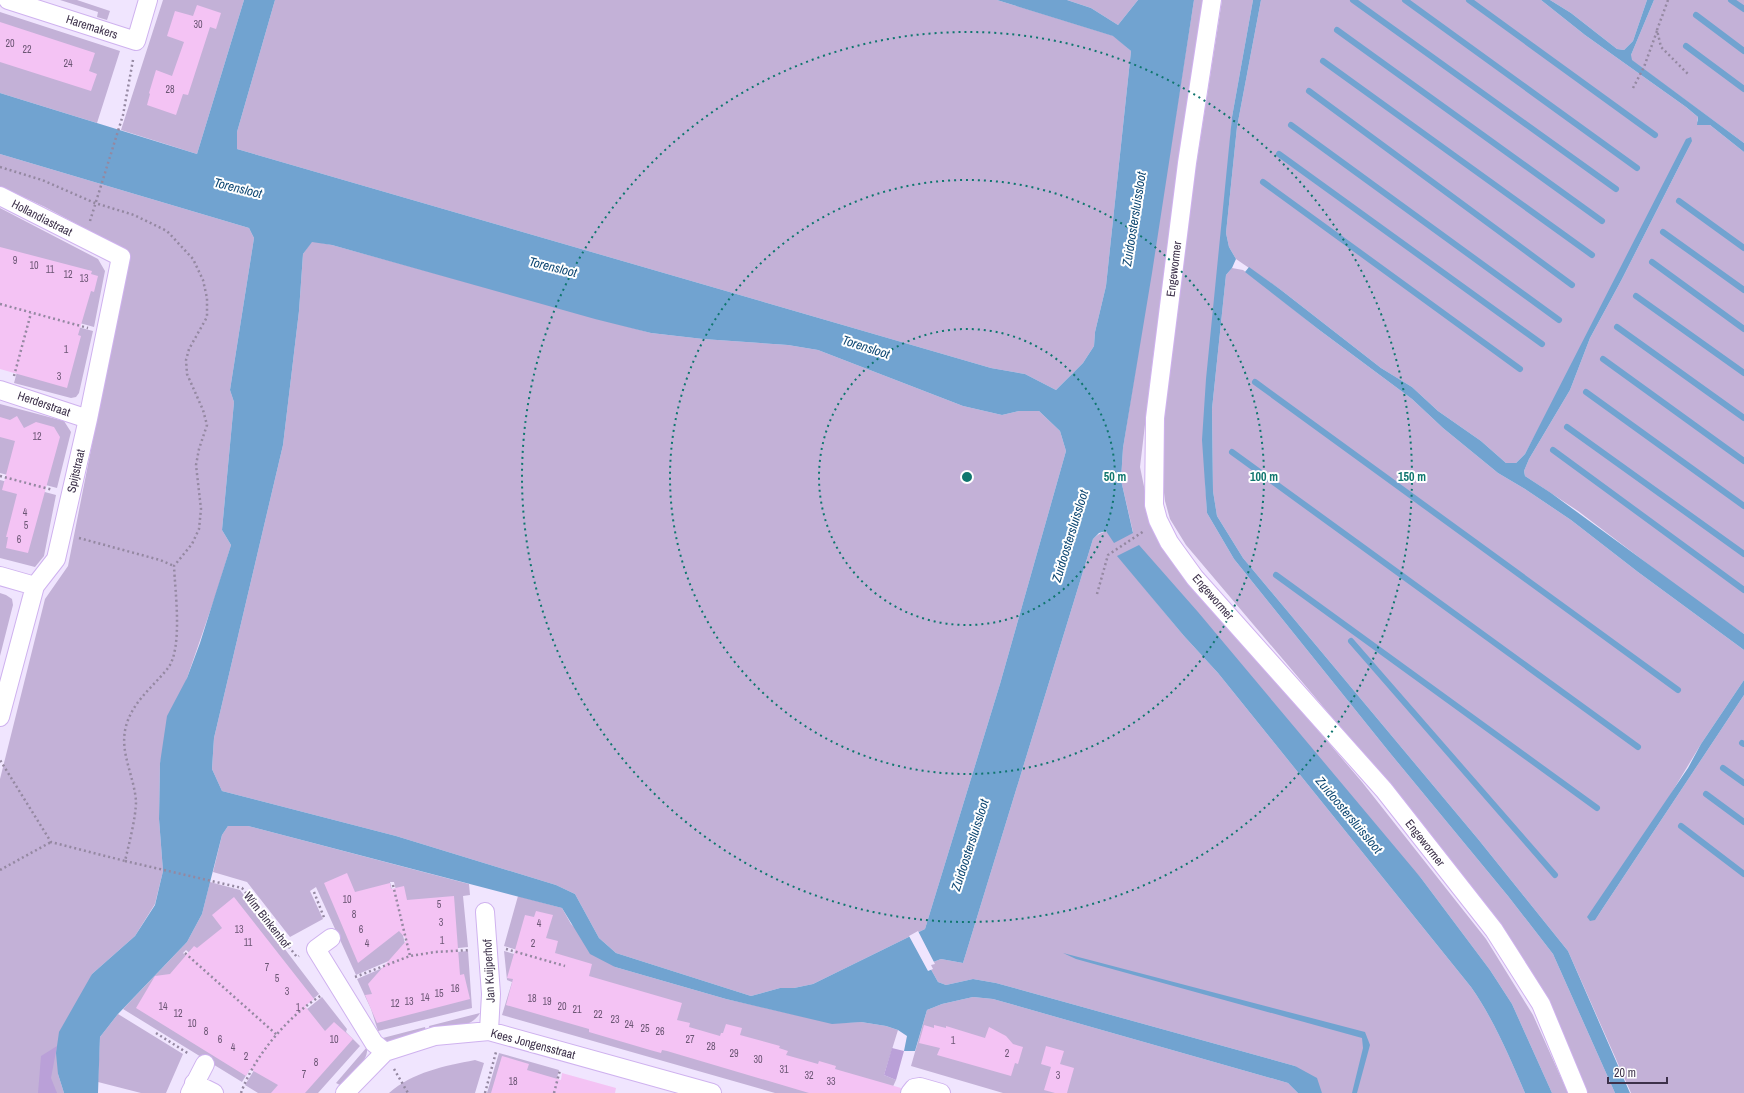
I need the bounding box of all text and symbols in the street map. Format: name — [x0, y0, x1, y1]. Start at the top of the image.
street label: Haremakers — [64, 11, 120, 43]
house number: 30 — [193, 18, 203, 31]
house number: 20 — [5, 37, 15, 50]
house number: 22 — [22, 43, 32, 56]
house number: 24 — [63, 57, 73, 70]
house number: 28 — [165, 83, 175, 96]
water label: Zuidoostersluissloot — [1118, 170, 1150, 268]
water label: Torensloot — [212, 174, 265, 202]
street label: Hollandiastraat — [9, 196, 75, 240]
street label: Engewormer — [1163, 240, 1185, 298]
water label: Torensloot — [527, 253, 580, 281]
house number: 9 — [13, 254, 18, 267]
house number: 10 — [29, 259, 39, 272]
house number: 11 — [46, 263, 55, 276]
house number: 12 — [63, 268, 73, 281]
house number: 13 — [79, 272, 89, 285]
water label: Torensloot — [840, 331, 893, 363]
house number: 1 — [64, 343, 69, 356]
house number: 3 — [57, 370, 62, 383]
street label: Herderstraat — [16, 388, 73, 421]
house number: 12 — [32, 430, 42, 443]
street label: Spijtstraat — [63, 447, 89, 494]
text: 50 m — [1104, 469, 1126, 485]
text: 100 m — [1250, 469, 1278, 485]
text: 150 m — [1398, 469, 1426, 485]
centre of rings — [960, 470, 974, 484]
water label: Zuidoostersluissloot — [1048, 487, 1092, 585]
house number: 4 — [23, 506, 28, 519]
house number: 5 — [24, 519, 29, 532]
house number: 6 — [17, 533, 22, 546]
street label: Engewormer — [1189, 571, 1238, 624]
water label: Zuidoostersluissloot — [1311, 772, 1387, 858]
water label: Zuidoostersluissloot — [947, 796, 993, 894]
street label: Engewormer — [1402, 816, 1449, 870]
street label: Wim Binkenhof — [240, 889, 294, 952]
house number: 10 — [342, 893, 352, 906]
house number: 5 — [437, 898, 442, 911]
house number: 8 — [352, 908, 357, 921]
house number: 3 — [439, 916, 444, 929]
house number: 4 — [537, 917, 542, 930]
house number: 13 — [234, 923, 244, 936]
house number: 6 — [359, 923, 364, 936]
house number: 1 — [440, 934, 445, 947]
house number: 11 — [244, 936, 253, 949]
house number: 4 — [365, 937, 370, 950]
house number: 2 — [531, 937, 536, 950]
street label: Jan Kuijperhof — [479, 939, 499, 1003]
house number: 7 — [265, 961, 270, 974]
house number: 5 — [275, 972, 280, 985]
house number: 16 — [450, 982, 460, 995]
house number: 3 — [285, 985, 290, 998]
house number: 15 — [434, 987, 444, 1000]
house number: 14 — [420, 991, 430, 1004]
house number: 18 — [527, 992, 537, 1005]
house number: 13 — [404, 995, 414, 1008]
house number: 19 — [542, 995, 552, 1008]
house number: 12 — [390, 997, 400, 1010]
house number: 14 — [158, 1000, 168, 1013]
house number: 20 — [557, 1000, 567, 1013]
house number: 1 — [296, 1001, 301, 1014]
house number: 21 — [572, 1003, 582, 1016]
house number: 12 — [173, 1007, 183, 1020]
house number: 22 — [593, 1008, 603, 1021]
house number: 23 — [610, 1013, 620, 1026]
house number: 10 — [187, 1017, 197, 1030]
house number: 24 — [624, 1018, 634, 1031]
house number: 25 — [640, 1022, 650, 1035]
house number: 8 — [204, 1025, 209, 1038]
street label: Kees Jongensstraat — [489, 1025, 577, 1063]
house number: 26 — [655, 1025, 665, 1038]
house number: 6 — [218, 1033, 223, 1046]
house number: 10 — [329, 1033, 339, 1046]
house number: 27 — [685, 1033, 695, 1046]
house number: 1 — [951, 1034, 956, 1047]
house number: 28 — [706, 1040, 716, 1053]
house number: 4 — [231, 1041, 236, 1054]
house number: 29 — [729, 1047, 739, 1060]
house number: 2 — [1005, 1047, 1010, 1060]
house number: 2 — [244, 1050, 249, 1063]
house number: 30 — [753, 1053, 763, 1066]
house number: 8 — [314, 1056, 319, 1069]
scale bar — [1608, 1059, 1667, 1085]
house number: 31 — [779, 1063, 789, 1076]
text: 20 m — [1614, 1065, 1636, 1081]
house number: 7 — [302, 1068, 307, 1081]
house number: 32 — [804, 1069, 814, 1082]
house number: 3 — [1056, 1069, 1061, 1082]
house number: 18 — [508, 1075, 518, 1088]
house number: 33 — [826, 1075, 836, 1088]

